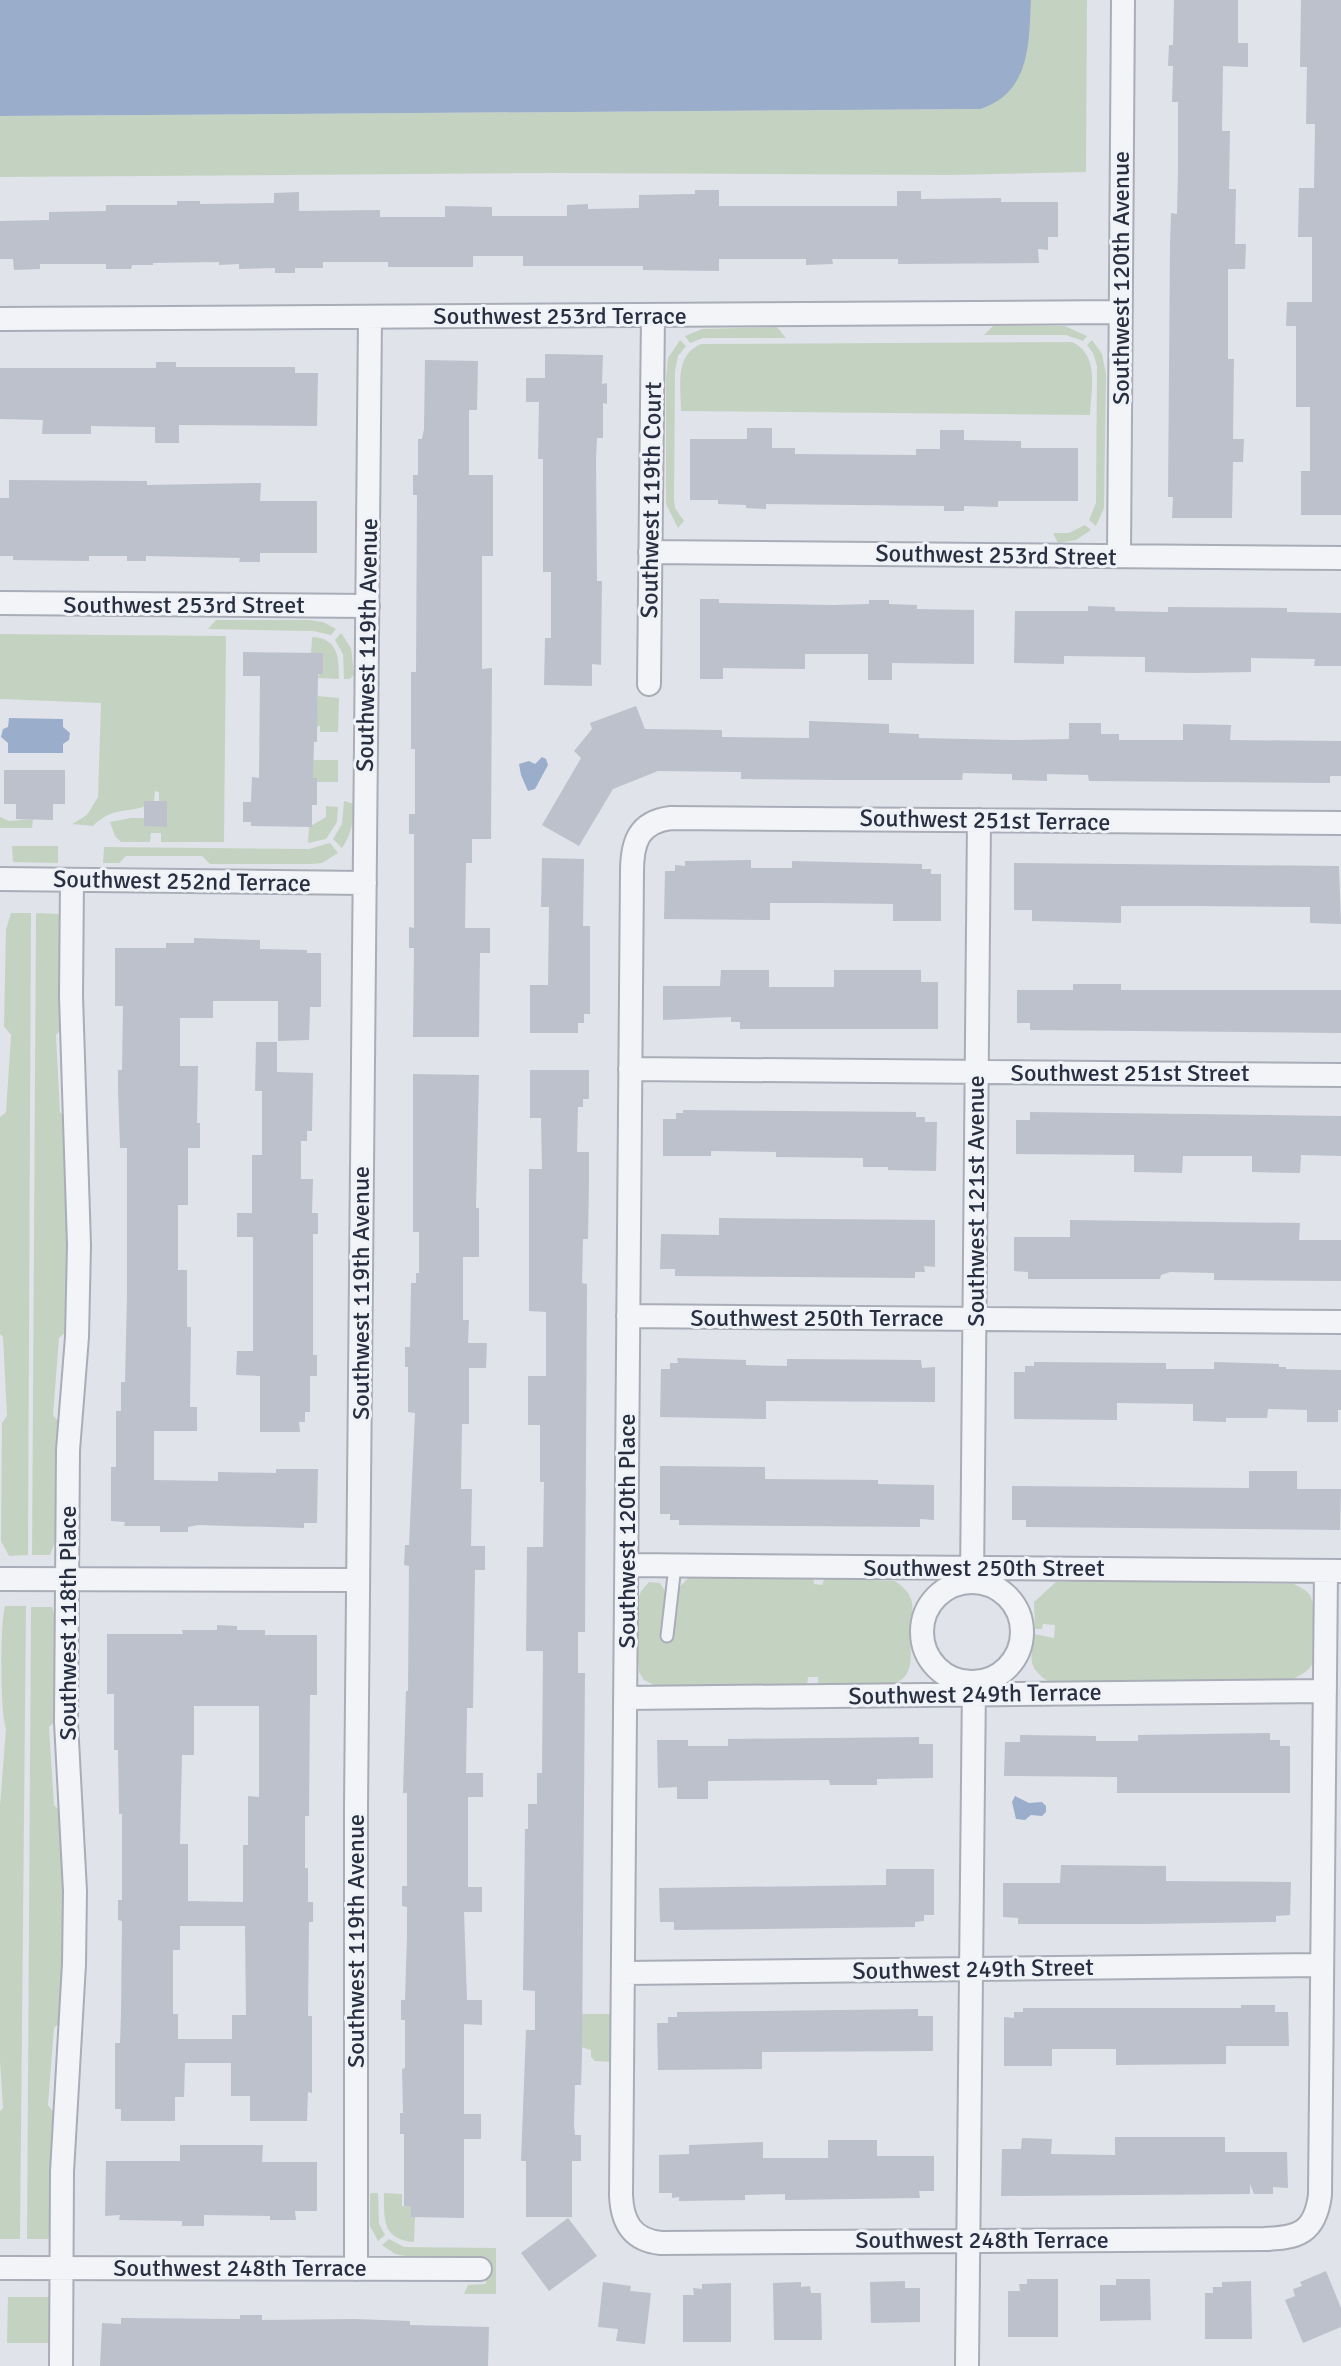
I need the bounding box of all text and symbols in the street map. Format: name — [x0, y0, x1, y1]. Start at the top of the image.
street label: Southwest 120th Avenue — [1106, 151, 1136, 405]
street label: Southwest 253rd Terrace — [433, 301, 687, 331]
street label: Southwest 119th Court — [634, 381, 668, 619]
street label: Southwest 119th Avenue — [350, 518, 384, 772]
street label: Southwest 253rd Street — [875, 538, 1117, 572]
street label: Southwest 253rd Street — [63, 590, 305, 620]
street label: Southwest 251st Terrace — [859, 803, 1111, 837]
street label: Southwest 252nd Terrace — [53, 864, 311, 898]
street label: Southwest 251st Street — [1011, 1058, 1249, 1088]
street label: Southwest 121st Avenue — [961, 1075, 991, 1327]
street label: Southwest 119th Avenue — [346, 1166, 376, 1420]
street label: Southwest 250th Terrace — [690, 1303, 944, 1333]
street label: Southwest 120th Place — [612, 1414, 642, 1648]
street label: Southwest 118th Place — [53, 1506, 83, 1740]
street label: Southwest 250th Street — [863, 1553, 1105, 1583]
street label: Southwest 249th Terrace — [848, 1677, 1102, 1711]
street label: Southwest 119th Avenue — [341, 1814, 371, 2068]
street label: Southwest 249th Street — [852, 1952, 1094, 1986]
street label: Southwest 248th Terrace — [855, 2225, 1109, 2255]
street label: Southwest 248th Terrace — [113, 2253, 367, 2283]

